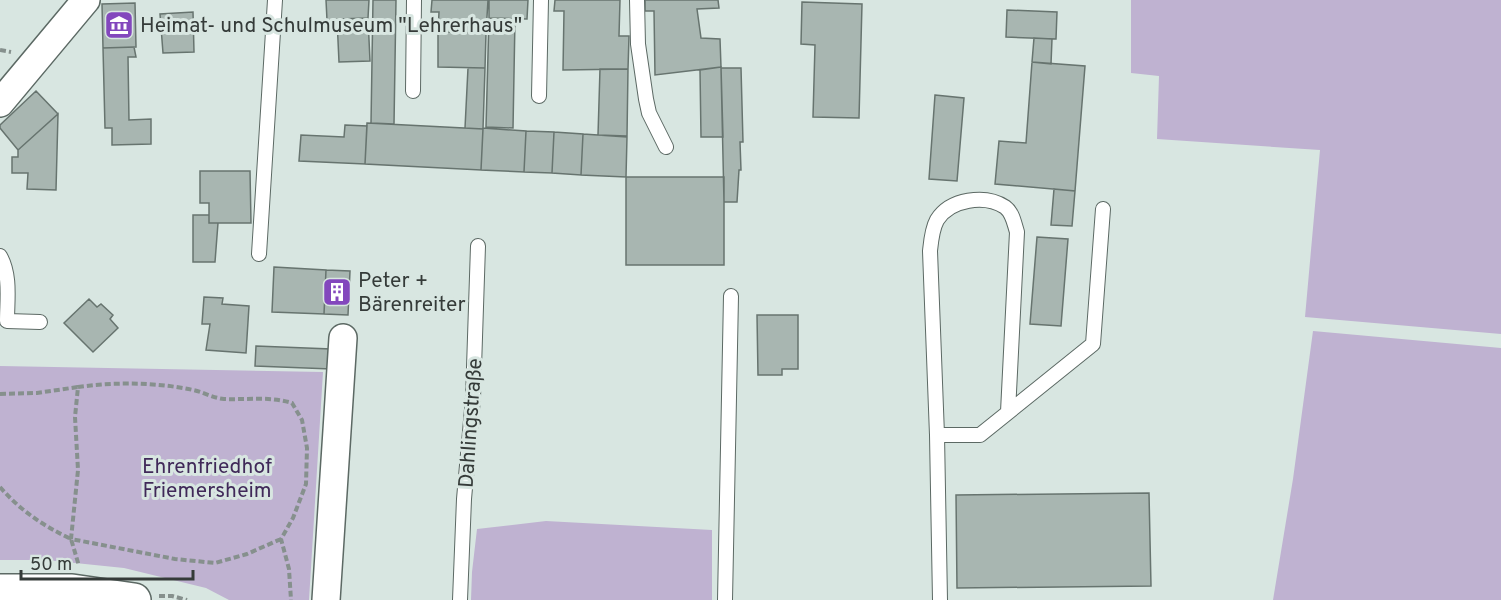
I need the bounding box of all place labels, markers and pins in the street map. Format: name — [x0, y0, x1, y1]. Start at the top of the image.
museum icon: Heimat- und Schulmuseum "Lehrerhaus" — [103, 9, 135, 41]
place label: Heimat- und Schulmuseum "Lehrerhaus" — [140, 13, 522, 40]
place label: Peter + Bärenreiter — [358, 268, 466, 319]
building icon: Peter + Bärenreiter — [321, 276, 353, 308]

